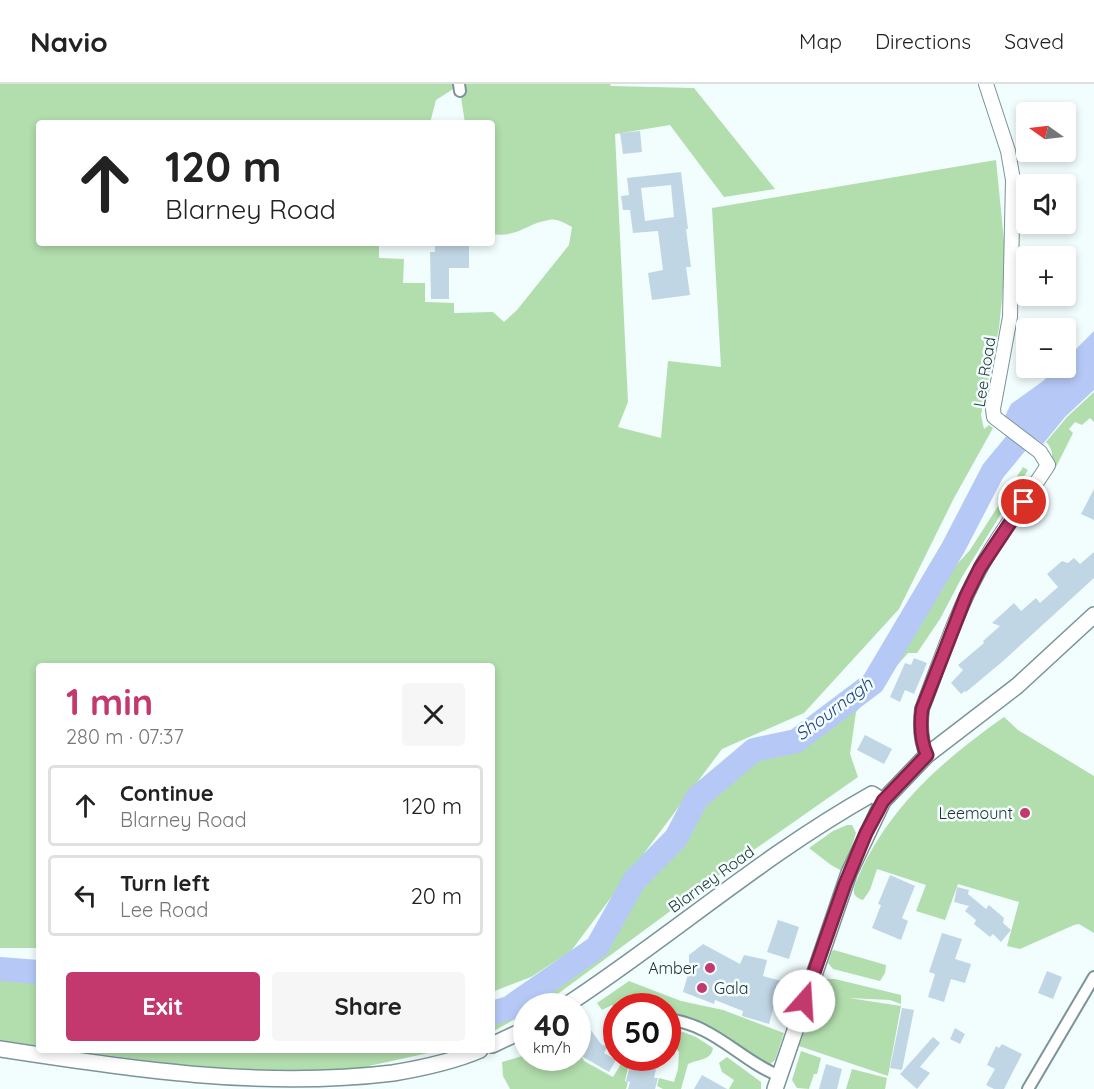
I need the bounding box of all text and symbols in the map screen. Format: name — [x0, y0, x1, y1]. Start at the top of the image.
text: Navio — [30, 24, 108, 59]
text: Map — [799, 28, 842, 54]
text: Directions — [875, 28, 971, 54]
text: Saved — [1004, 28, 1064, 54]
north arrow — [1016, 102, 1076, 162]
map controls — [1016, 102, 1076, 378]
text: 120 m — [165, 140, 282, 193]
icon: ahead — [66, 144, 144, 222]
button: sound — [1016, 174, 1076, 234]
text: Blarney Road — [165, 192, 336, 226]
button: + — [1016, 246, 1076, 306]
button: − — [1016, 318, 1076, 378]
street label: Lee Road — [969, 336, 999, 408]
pin — [998, 476, 1049, 527]
icon: arrive — [1007, 485, 1040, 518]
water label: Shournagh — [790, 672, 878, 745]
text: 1 min — [66, 679, 153, 724]
button: close — [402, 683, 465, 746]
text: 280 m · 07:37 — [66, 724, 184, 749]
text: Continue — [120, 779, 214, 807]
icon: ahead — [69, 789, 102, 822]
text: 120 m — [403, 792, 462, 820]
place label: Leemount — [938, 803, 1013, 823]
marker: Leemount — [1018, 806, 1032, 820]
text: Blarney Road — [120, 807, 247, 832]
street label: Blarney Road — [664, 841, 758, 917]
text: Turn left — [120, 869, 210, 897]
icon: left — [69, 879, 102, 912]
text: 20 m — [411, 882, 462, 910]
text: Lee Road — [120, 897, 208, 922]
place label: Amber — [648, 958, 698, 978]
marker: Amber — [703, 961, 717, 975]
position arrow — [772, 969, 836, 1033]
button: Exit — [66, 972, 260, 1041]
button: Share — [272, 972, 465, 1041]
place label: Gala — [714, 978, 748, 998]
marker: Gala — [695, 981, 709, 995]
speed limit sign: 50 — [603, 993, 681, 1071]
text: 40 — [534, 1006, 570, 1044]
text: km/h — [533, 1038, 571, 1057]

